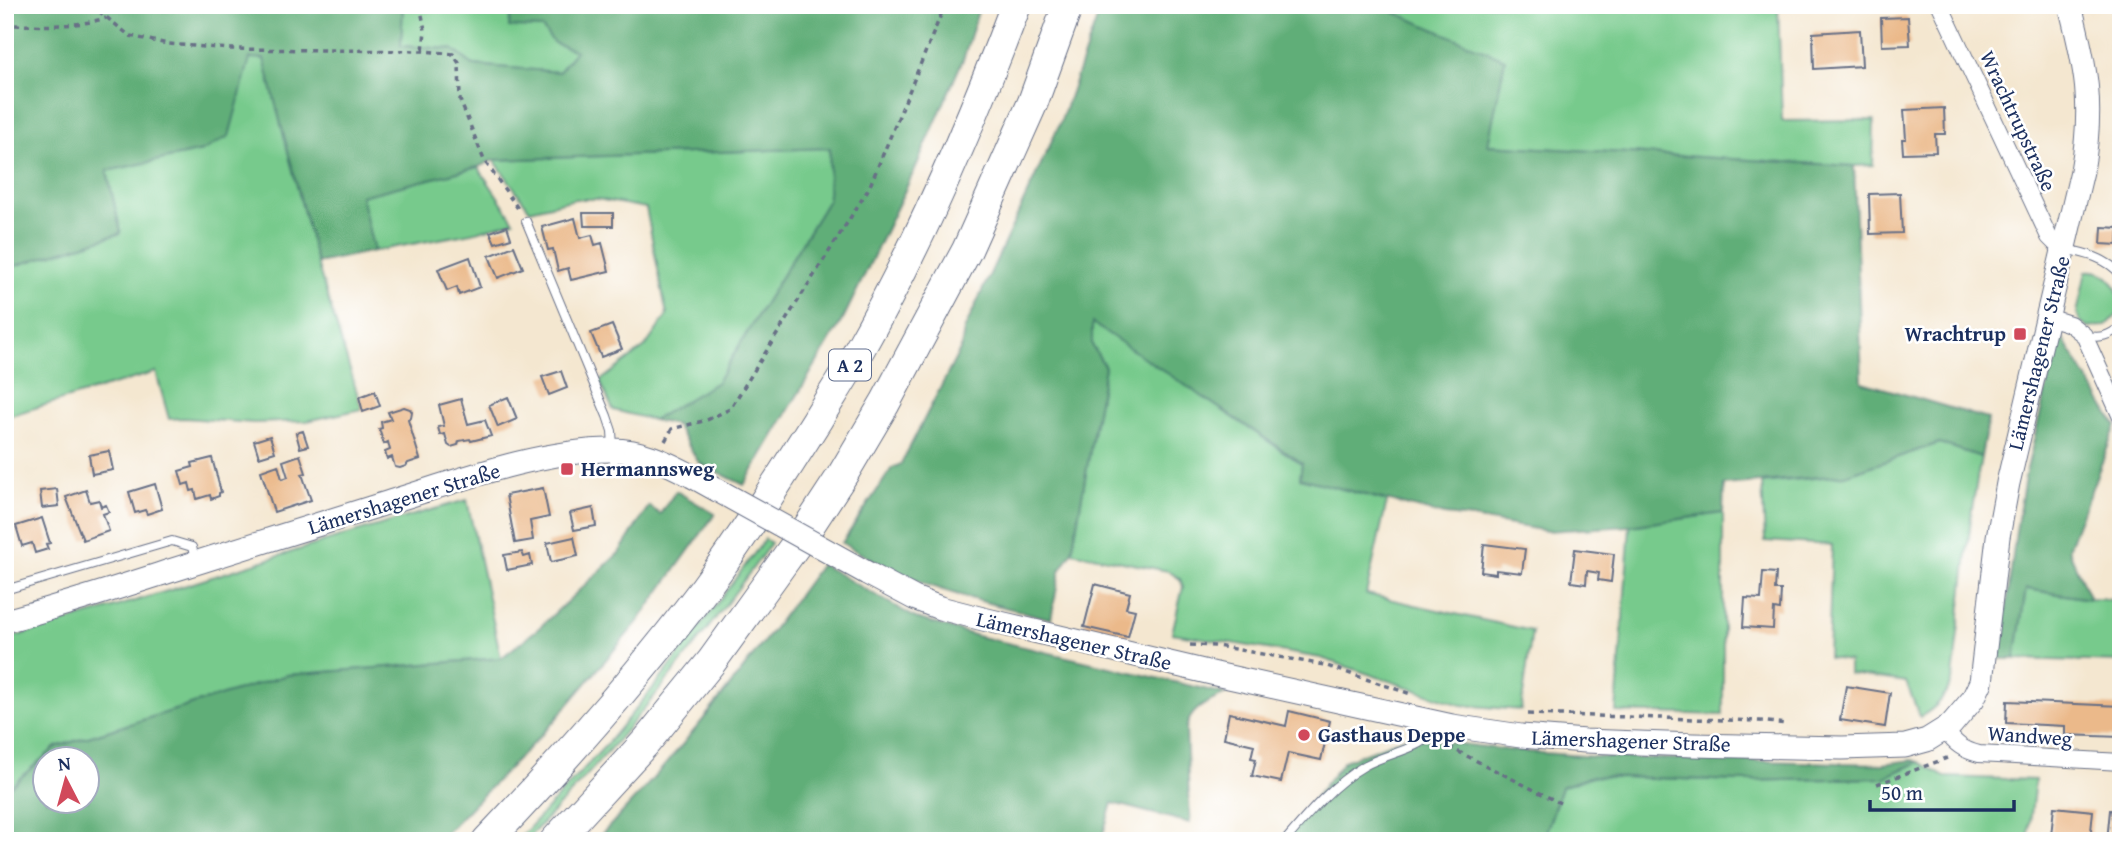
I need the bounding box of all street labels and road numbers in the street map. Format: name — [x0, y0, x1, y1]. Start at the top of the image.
street label: Wrachtrupstraße — [1972, 45, 2065, 196]
street label: Lämershagener Straße — [1999, 252, 2078, 453]
road number: A 2 — [829, 350, 871, 380]
street label: Lämershagener Straße — [304, 455, 504, 542]
street label: Lämershagener Straße — [974, 603, 1175, 678]
street label: Wandweg — [1987, 717, 2074, 754]
street label: Lämershagener Straße — [1531, 722, 1731, 759]

